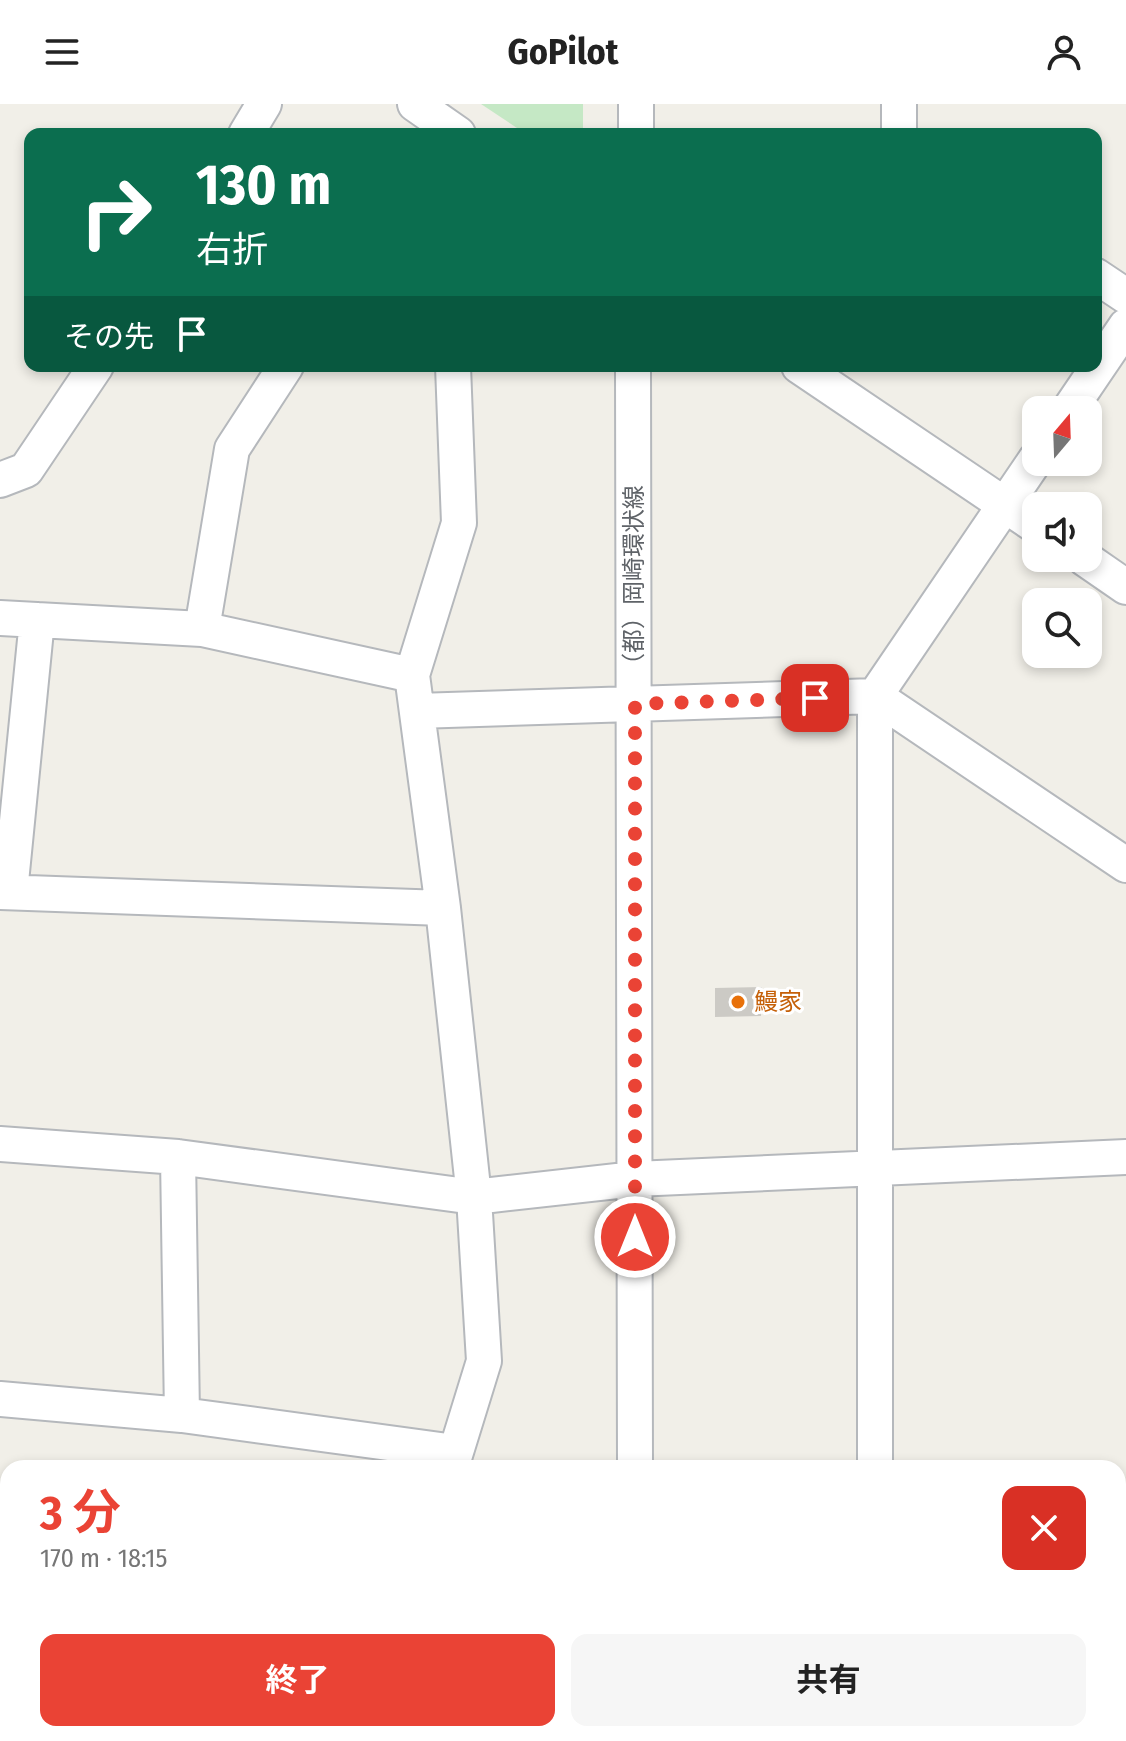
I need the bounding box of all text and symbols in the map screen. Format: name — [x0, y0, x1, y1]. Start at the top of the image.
icon: menu — [40, 30, 84, 74]
text: GoPilot — [508, 30, 618, 74]
icon: person — [1042, 30, 1086, 74]
text: 130 m — [196, 152, 331, 219]
icon: right — [64, 160, 168, 264]
text: 右折 — [196, 228, 268, 272]
icon: arrive — [170, 312, 214, 356]
text: その先 — [64, 319, 154, 355]
north arrow — [1022, 396, 1102, 476]
map controls — [1022, 396, 1102, 668]
street label: （都）岡崎環状線 — [620, 485, 648, 677]
button: sound — [1022, 492, 1102, 572]
button: search — [1022, 588, 1102, 668]
pin — [781, 664, 849, 732]
icon: arrive — [793, 676, 837, 720]
place label: 鰻家 — [754, 988, 802, 1016]
marker: 鰻家 — [729, 993, 747, 1011]
position arrow — [593, 1195, 677, 1279]
text: 3 分 — [40, 1484, 121, 1542]
button: close — [1002, 1486, 1086, 1570]
text: 170 m · 18:15 — [40, 1543, 167, 1574]
button: 終了 — [40, 1634, 555, 1726]
button: 共有 — [571, 1634, 1086, 1726]

